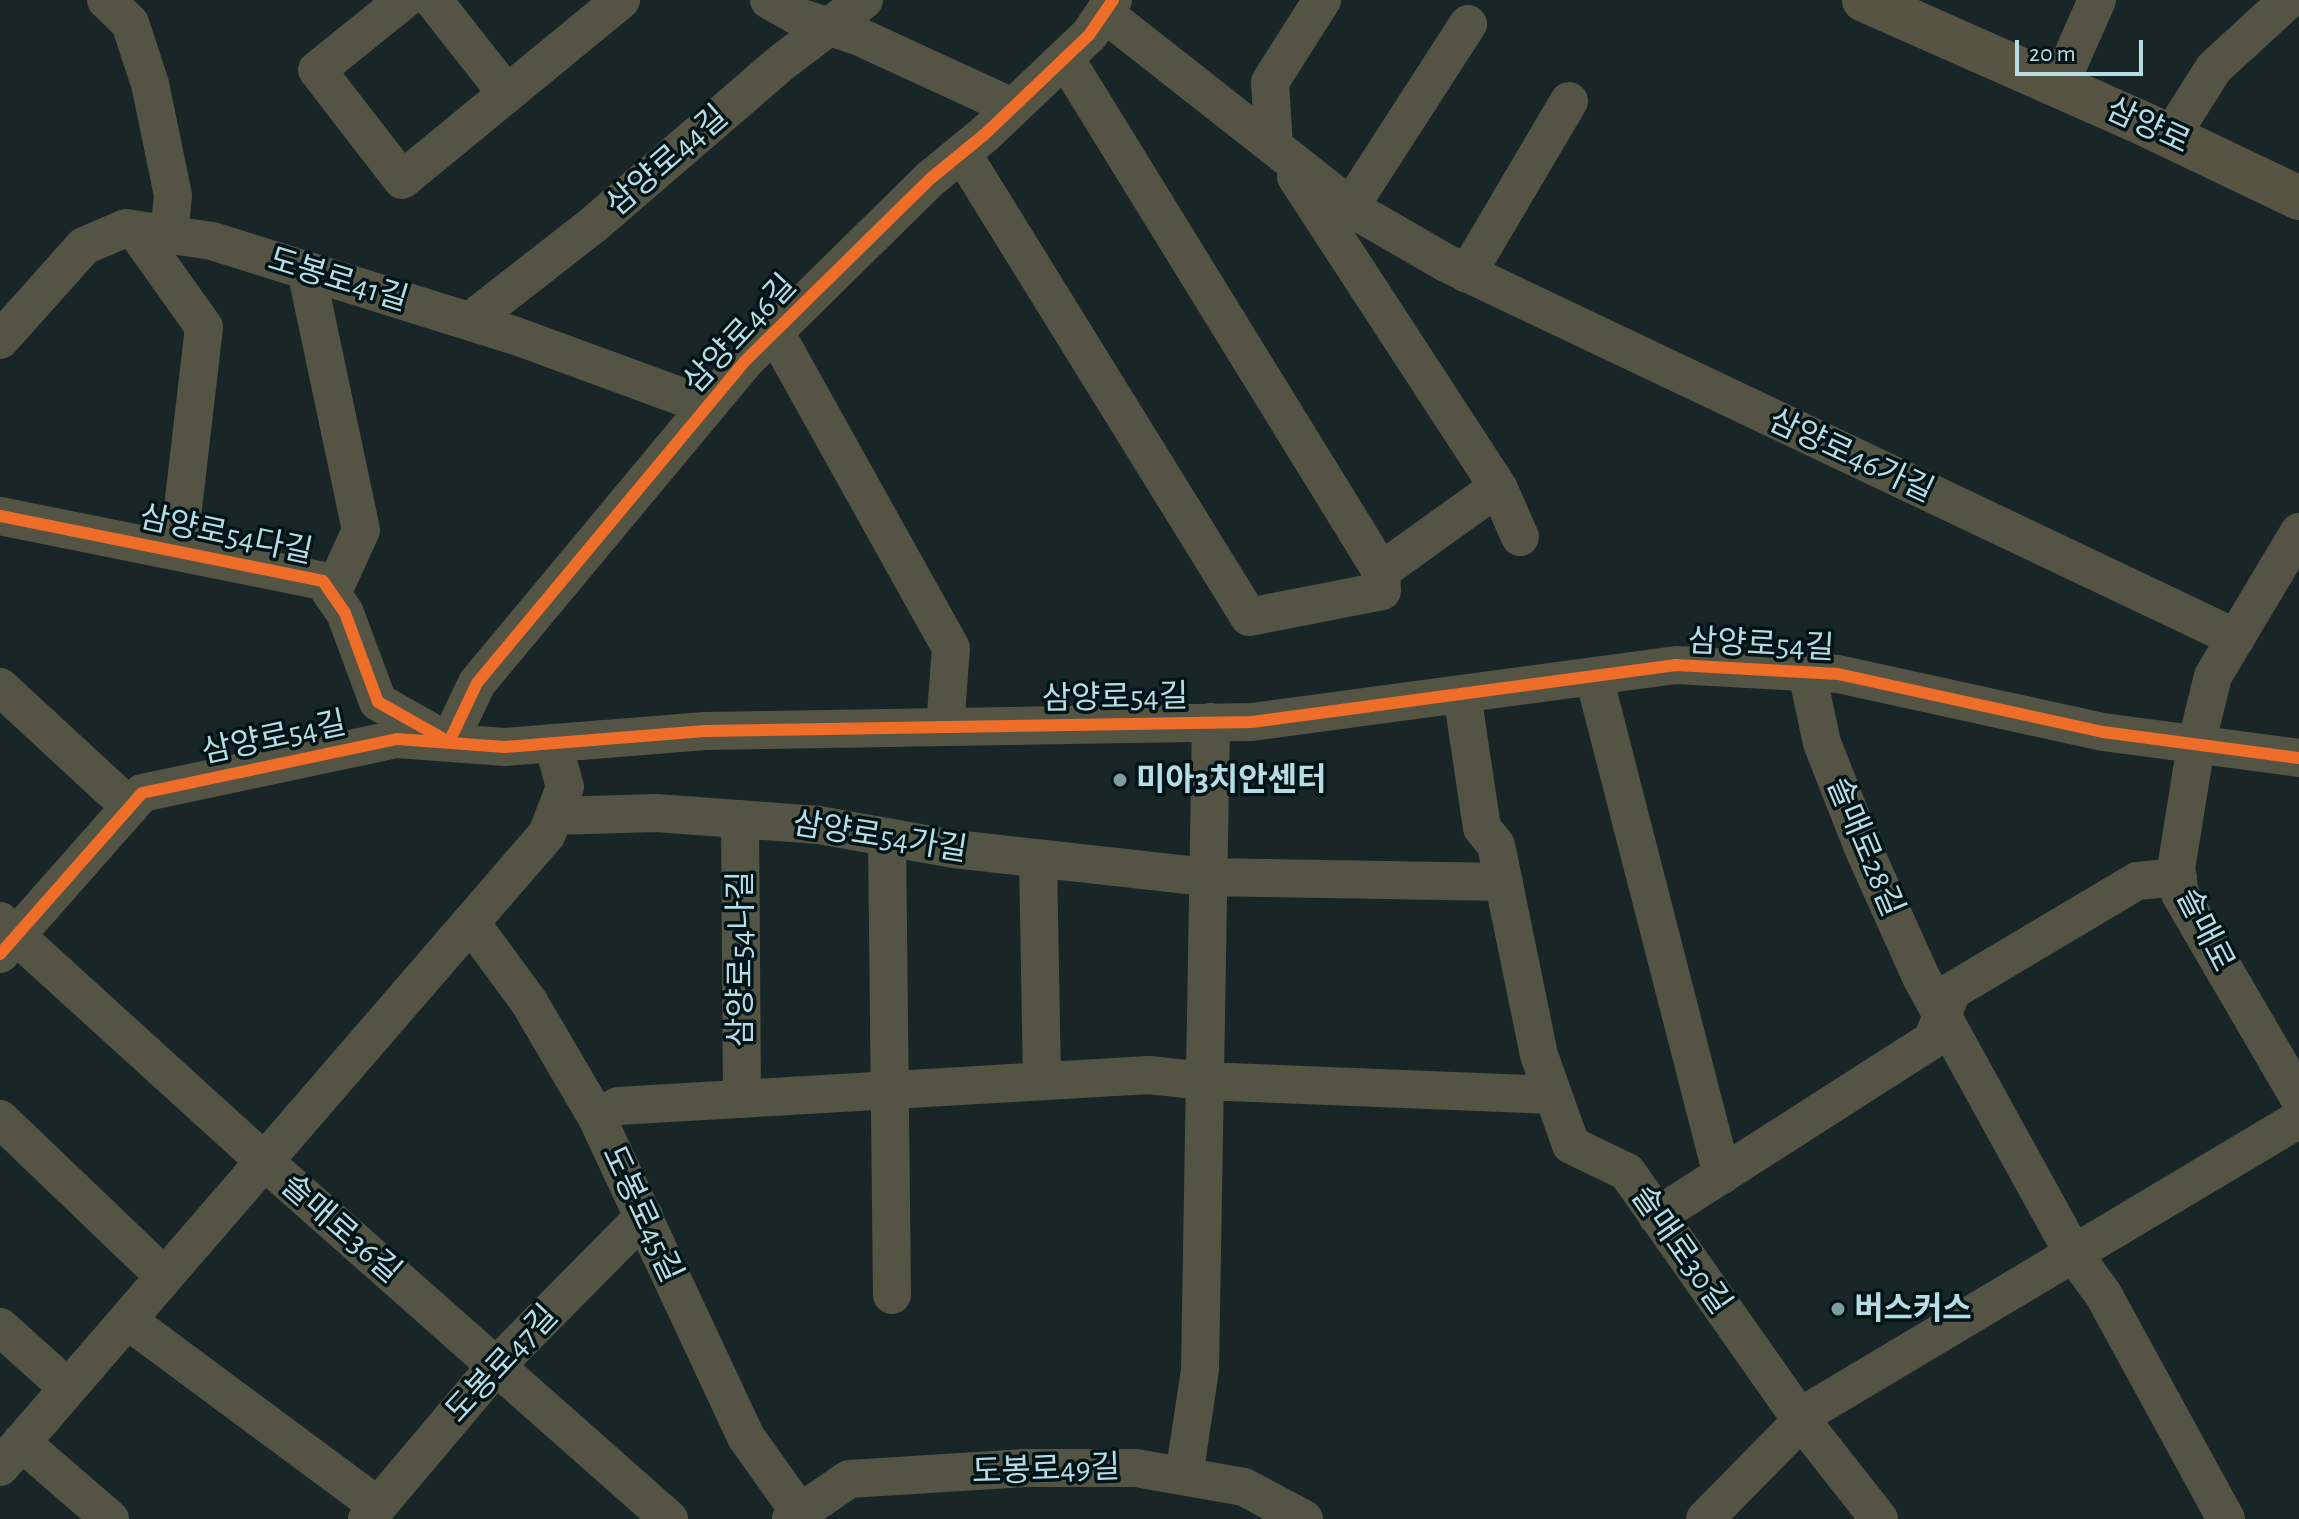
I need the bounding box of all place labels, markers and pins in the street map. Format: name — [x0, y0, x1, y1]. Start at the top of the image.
place label: 미아3치안센터 — [1136, 761, 1326, 799]
marker: 미아3치안센터 — [1111, 771, 1129, 789]
place label: 버스커스 — [1854, 1290, 1972, 1328]
marker: 버스커스 — [1829, 1300, 1847, 1318]

